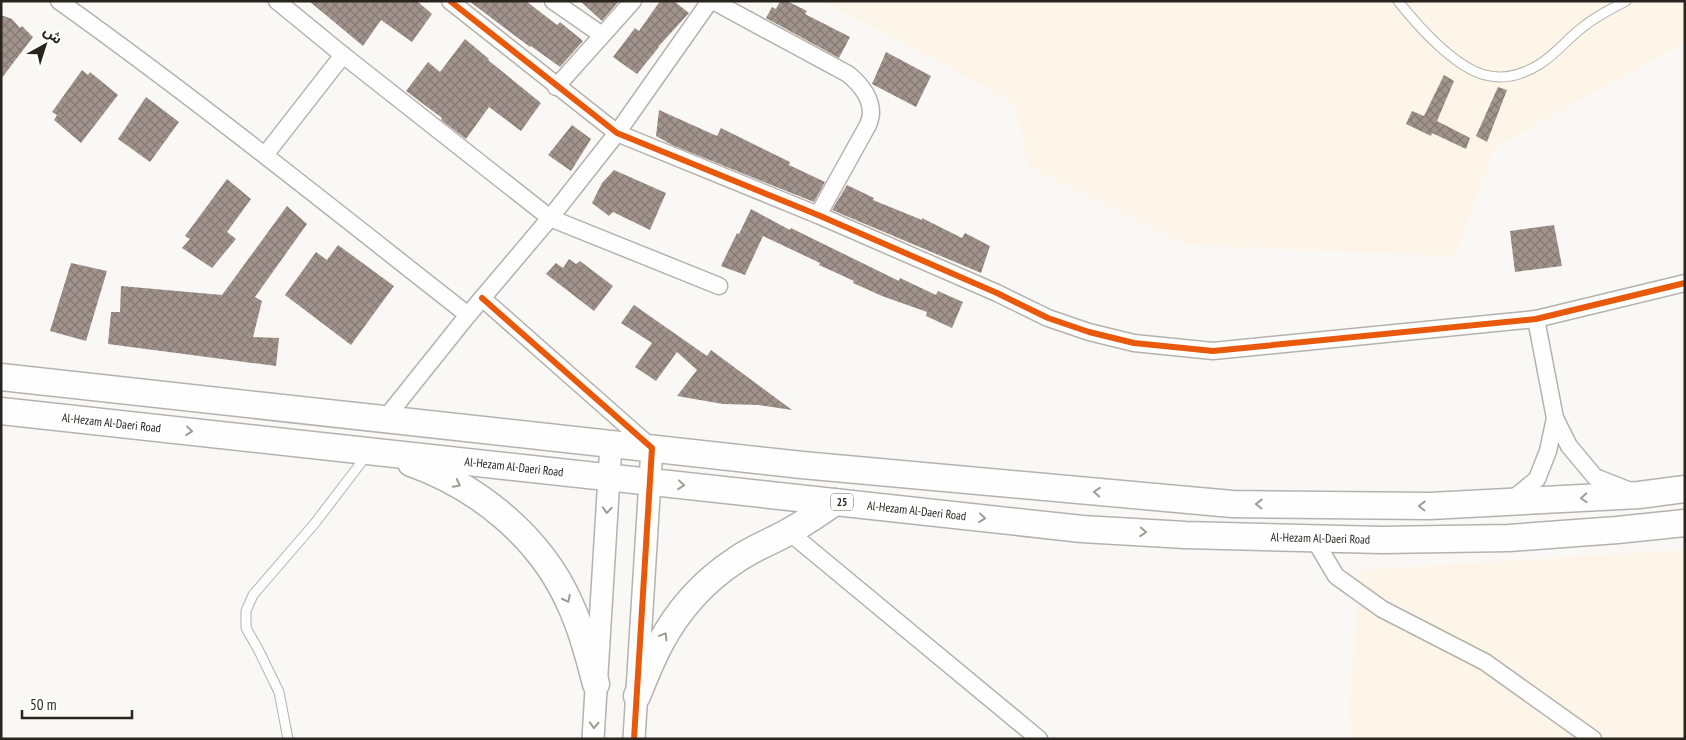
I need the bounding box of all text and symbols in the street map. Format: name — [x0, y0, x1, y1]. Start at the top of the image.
north arrow — [20, 20, 70, 70]
text: ش — [40, 22, 66, 48]
street label: Al-Hezam Al-Daeri Road — [61, 410, 162, 435]
one-way arrow — [185, 425, 193, 436]
street label: Al-Hezam Al-Daeri Road — [464, 454, 564, 479]
one-way arrow — [452, 478, 461, 488]
one-way arrow — [677, 479, 685, 490]
one-way arrow — [1093, 486, 1101, 497]
one-way arrow — [1580, 492, 1588, 503]
road number: 25 — [831, 494, 853, 511]
street label: Al-Hezam Al-Daeri Road — [866, 498, 967, 523]
one-way arrow — [1255, 499, 1262, 509]
one-way arrow — [1417, 501, 1425, 511]
one-way arrow — [601, 507, 612, 515]
one-way arrow — [978, 512, 986, 523]
one-way arrow — [1140, 527, 1148, 538]
street label: Al-Hezam Al-Daeri Road — [1270, 529, 1370, 547]
one-way arrow — [561, 594, 571, 603]
one-way arrow — [658, 633, 668, 642]
scale bar — [22, 688, 132, 720]
text: 50 m — [30, 695, 56, 714]
one-way arrow — [588, 721, 599, 729]

